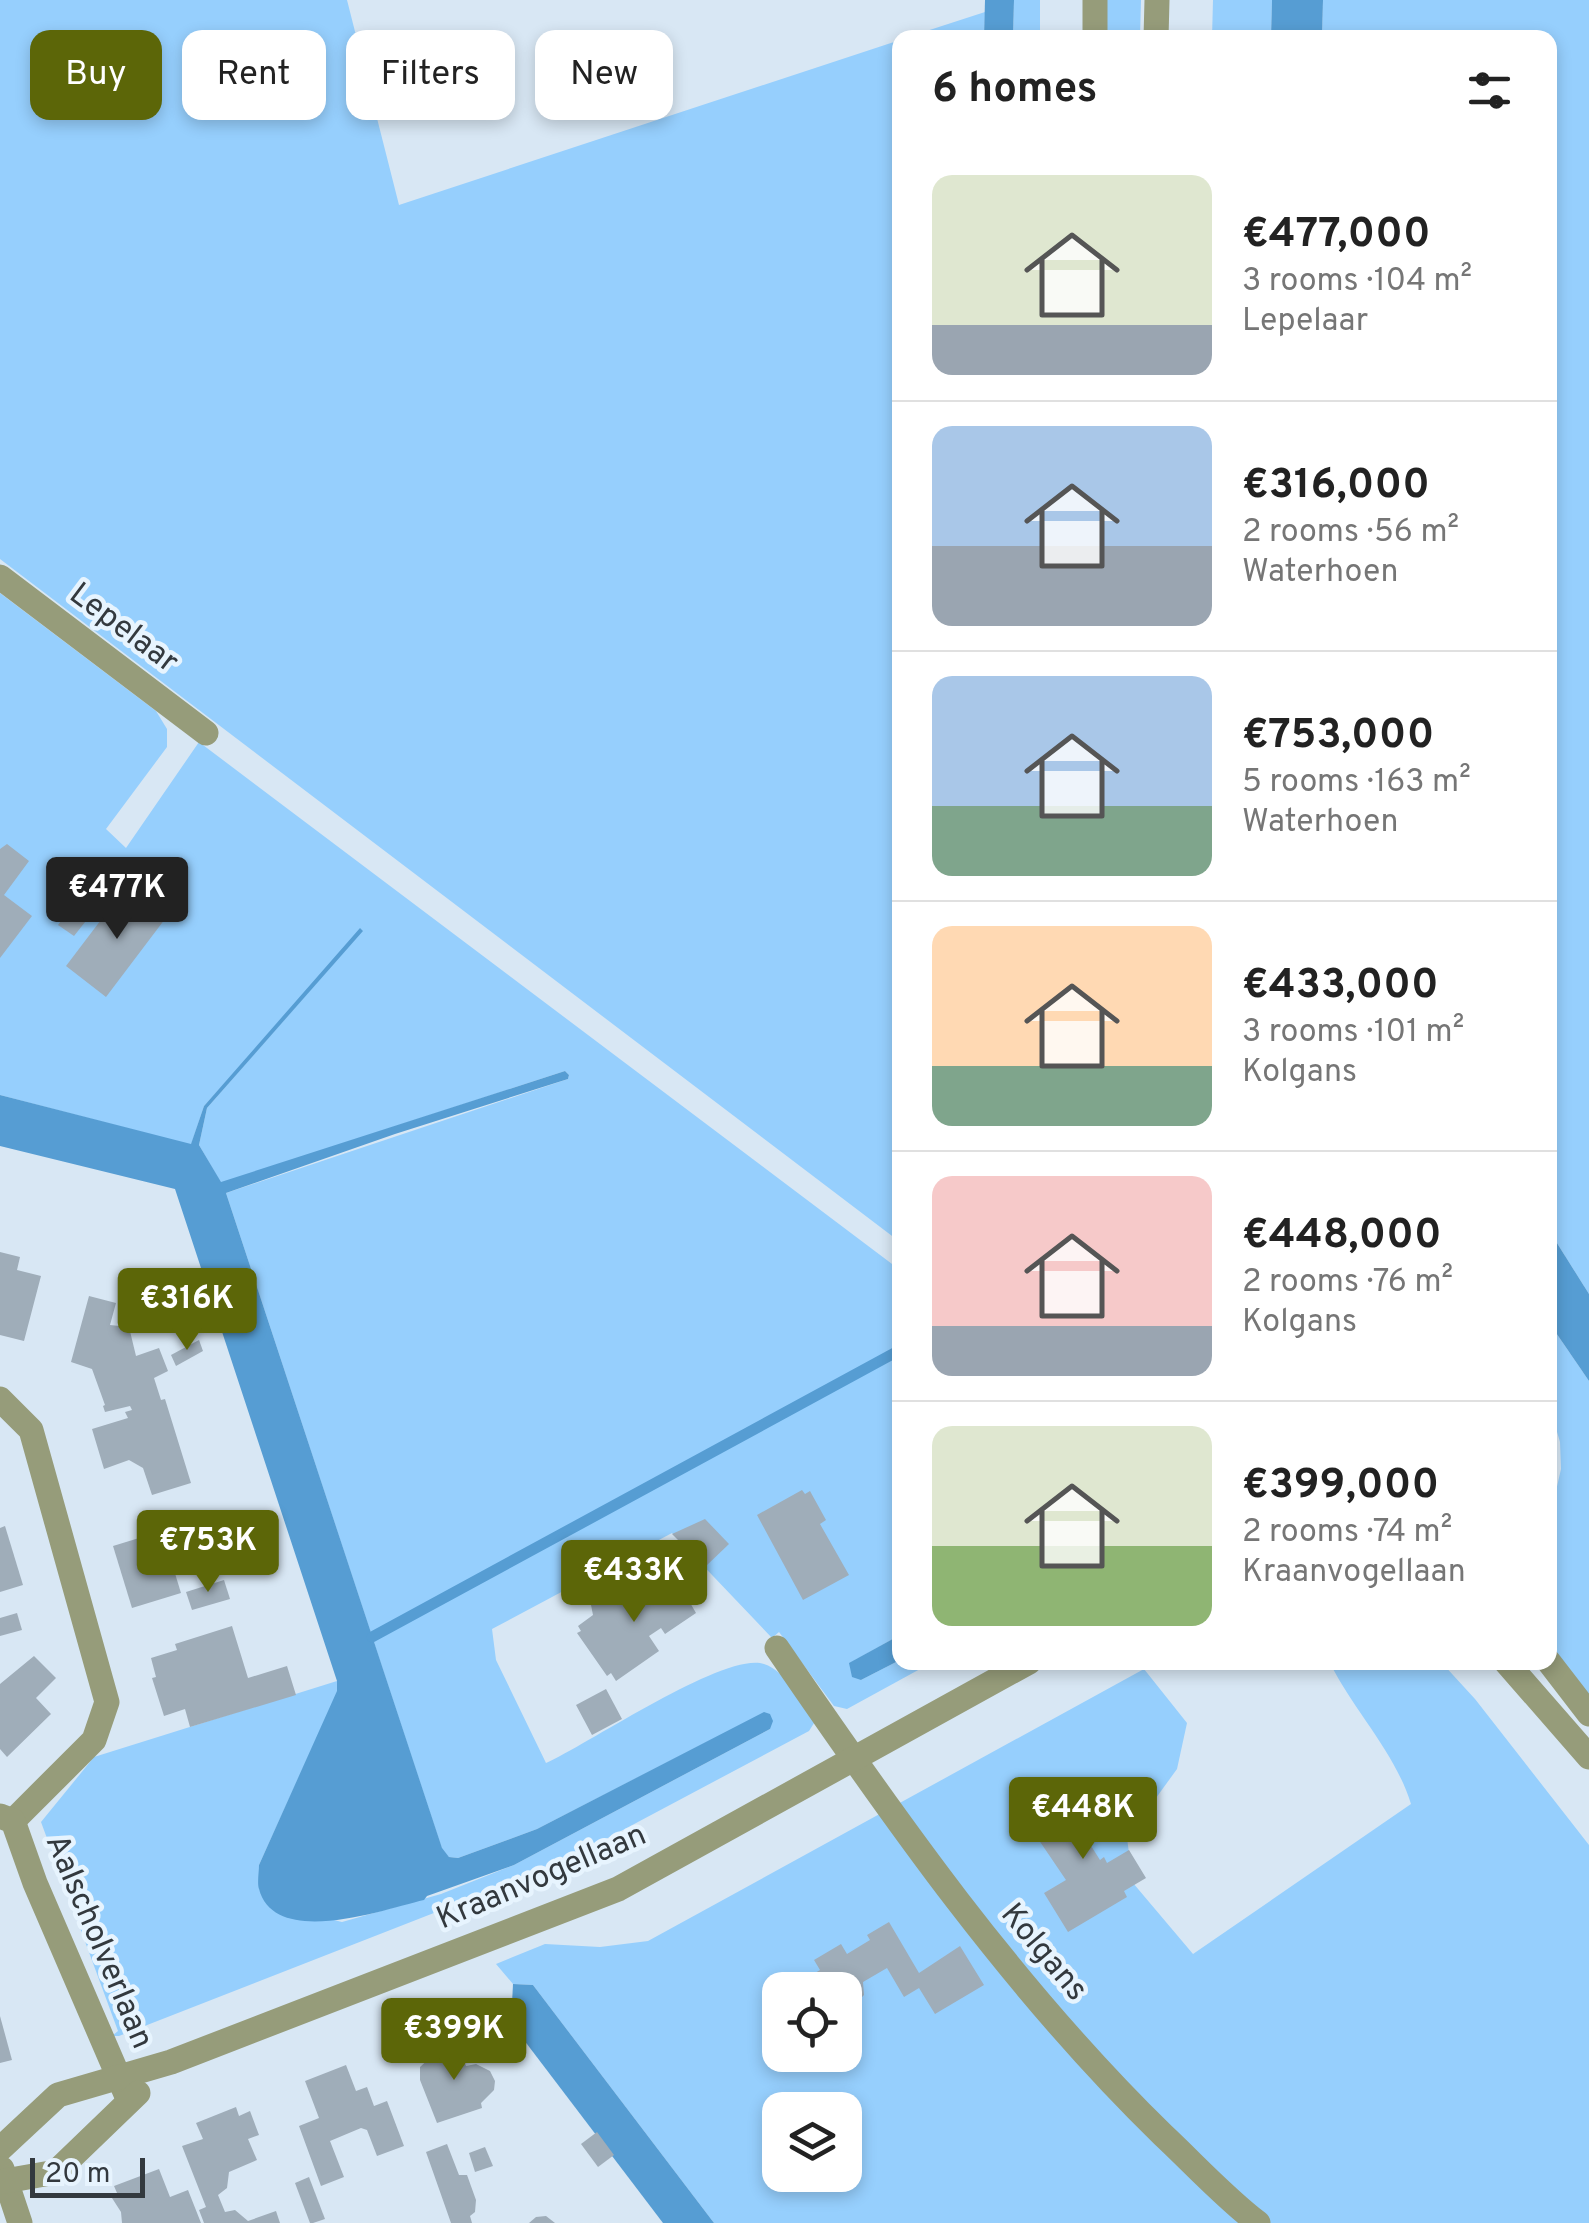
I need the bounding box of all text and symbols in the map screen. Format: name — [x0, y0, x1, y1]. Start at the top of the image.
chip: Buy — [30, 30, 162, 120]
chip: Rent — [182, 30, 326, 120]
chip: Filters — [346, 30, 515, 120]
chip: New — [535, 30, 673, 120]
icon: filters — [1462, 63, 1517, 118]
text: 6 homes — [932, 64, 1097, 117]
text: €477,000 — [1242, 209, 1431, 262]
icon: home — [1012, 215, 1132, 335]
text: 3 rooms · 104 m² — [1242, 262, 1472, 302]
text: Lepelaar — [1242, 302, 1368, 342]
text: €316,000 — [1242, 460, 1430, 513]
icon: home — [1012, 466, 1132, 586]
text: 2 rooms · 56 m² — [1242, 513, 1459, 553]
text: Waterhoen — [1242, 553, 1398, 593]
street label: Lepelaar — [61, 575, 185, 683]
text: €753,000 — [1242, 710, 1434, 763]
icon: home — [1012, 716, 1132, 836]
text: 5 rooms · 163 m² — [1242, 763, 1471, 803]
text: Waterhoen — [1242, 803, 1398, 843]
pin: €477K — [47, 857, 187, 942]
text: €477K — [68, 869, 166, 909]
text: €433,000 — [1242, 960, 1439, 1013]
icon: home — [1012, 966, 1132, 1086]
text: 3 rooms · 101 m² — [1242, 1013, 1464, 1053]
text: Kolgans — [1242, 1053, 1357, 1093]
text: €448,000 — [1242, 1210, 1442, 1263]
icon: home — [1012, 1216, 1132, 1336]
text: 2 rooms · 76 m² — [1242, 1263, 1453, 1303]
pin: €316K — [117, 1268, 257, 1353]
text: €316K — [140, 1280, 234, 1320]
text: Kolgans — [1242, 1303, 1357, 1343]
text: €399,000 — [1242, 1460, 1439, 1513]
icon: home — [1012, 1466, 1132, 1586]
pin: €753K — [138, 1510, 278, 1595]
text: 2 rooms · 74 m² — [1242, 1513, 1452, 1553]
text: €753K — [159, 1522, 257, 1562]
pin: €433K — [564, 1540, 704, 1625]
text: €433K — [583, 1552, 685, 1592]
text: Kraanvogellaan — [1242, 1553, 1466, 1593]
pin: €448K — [1013, 1777, 1153, 1862]
text: €448K — [1031, 1789, 1135, 1829]
street label: Kraanvogellaan — [431, 1816, 653, 1940]
street label: Aalscholverlaan — [35, 1829, 161, 2055]
street label: Kolgans — [991, 1896, 1095, 2010]
map controls — [762, 1972, 862, 2192]
button: locate — [762, 1972, 862, 2072]
pin: €399K — [384, 1998, 524, 2083]
text: €399K — [403, 2010, 505, 2050]
button: layers — [762, 2092, 862, 2192]
scale bar — [30, 2153, 145, 2198]
text: 20 m — [45, 2157, 110, 2193]

